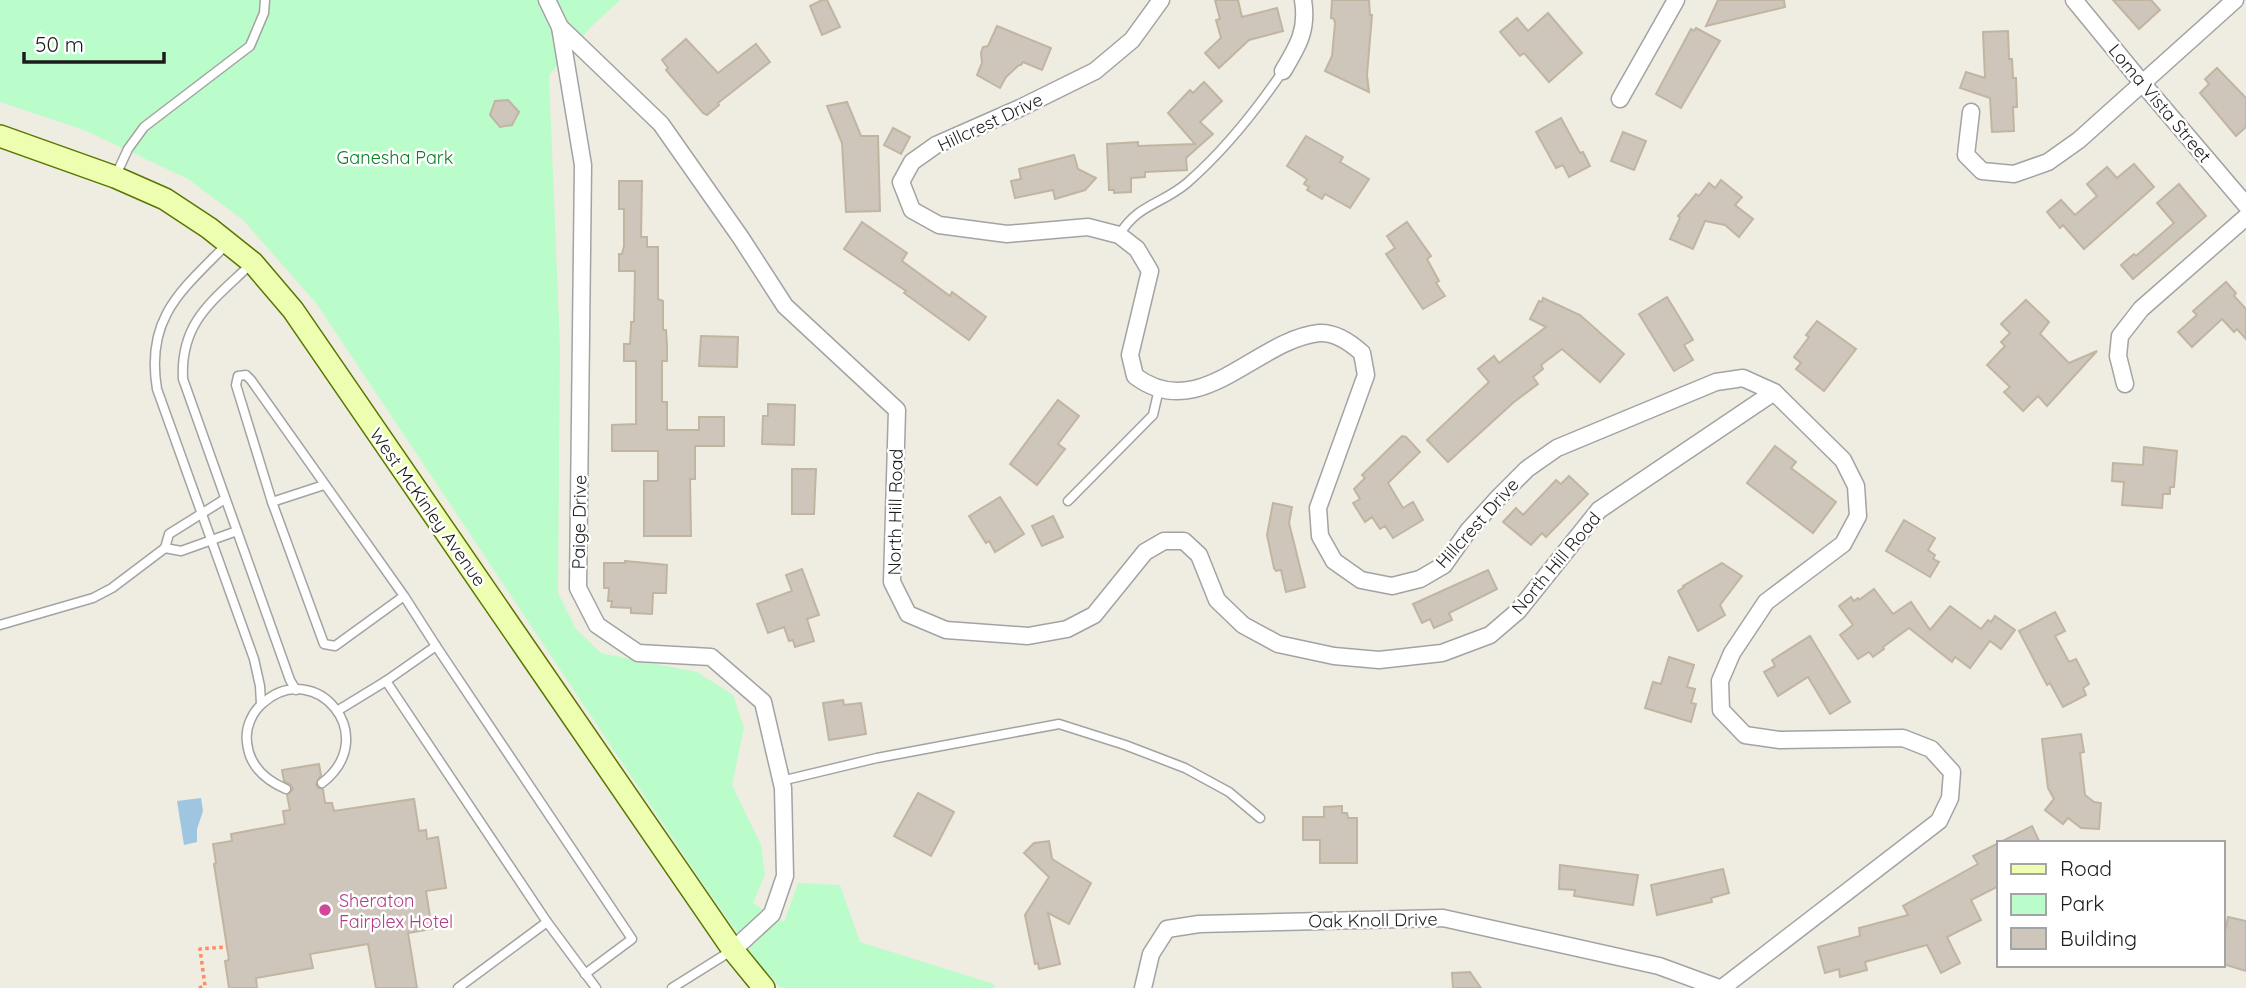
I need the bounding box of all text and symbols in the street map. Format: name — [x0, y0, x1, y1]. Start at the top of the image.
scale bar — [24, 21, 164, 65]
text: 50 m — [35, 31, 84, 57]
street label: Loma Vista Street — [2104, 39, 2216, 167]
street label: Hillcrest Drive — [934, 88, 1046, 156]
park label: Ganesha Park — [337, 146, 453, 169]
street label: West McKinley Avenue — [365, 423, 491, 591]
street label: North Hill Road — [882, 448, 908, 576]
street label: Hillcrest Drive — [1430, 473, 1524, 573]
street label: Paige Drive — [567, 474, 591, 570]
street label: North Hill Road — [1506, 507, 1606, 619]
legend — [1997, 841, 2225, 967]
text: Road — [2060, 855, 2112, 881]
place label: Sheraton Fairplex Hotel — [339, 889, 453, 933]
text: Park — [2060, 890, 2104, 916]
marker: Sheraton Fairplex Hotel — [317, 902, 333, 918]
street label: Oak Knoll Drive — [1308, 907, 1438, 933]
text: Building — [2060, 925, 2137, 951]

